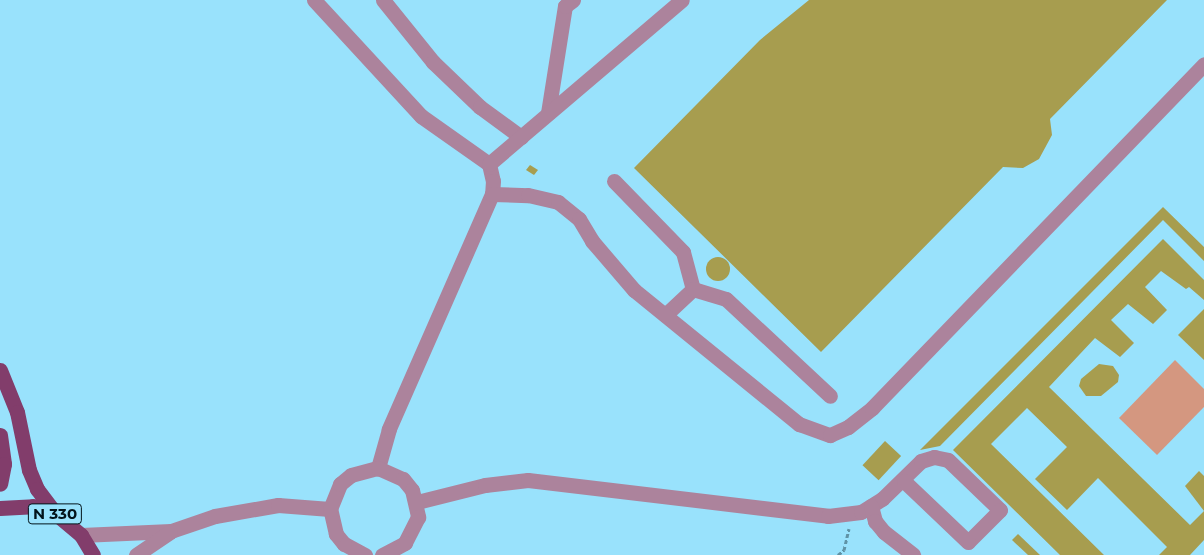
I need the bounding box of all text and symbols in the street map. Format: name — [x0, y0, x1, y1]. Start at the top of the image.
road number: N 330 — [28, 502, 82, 526]

